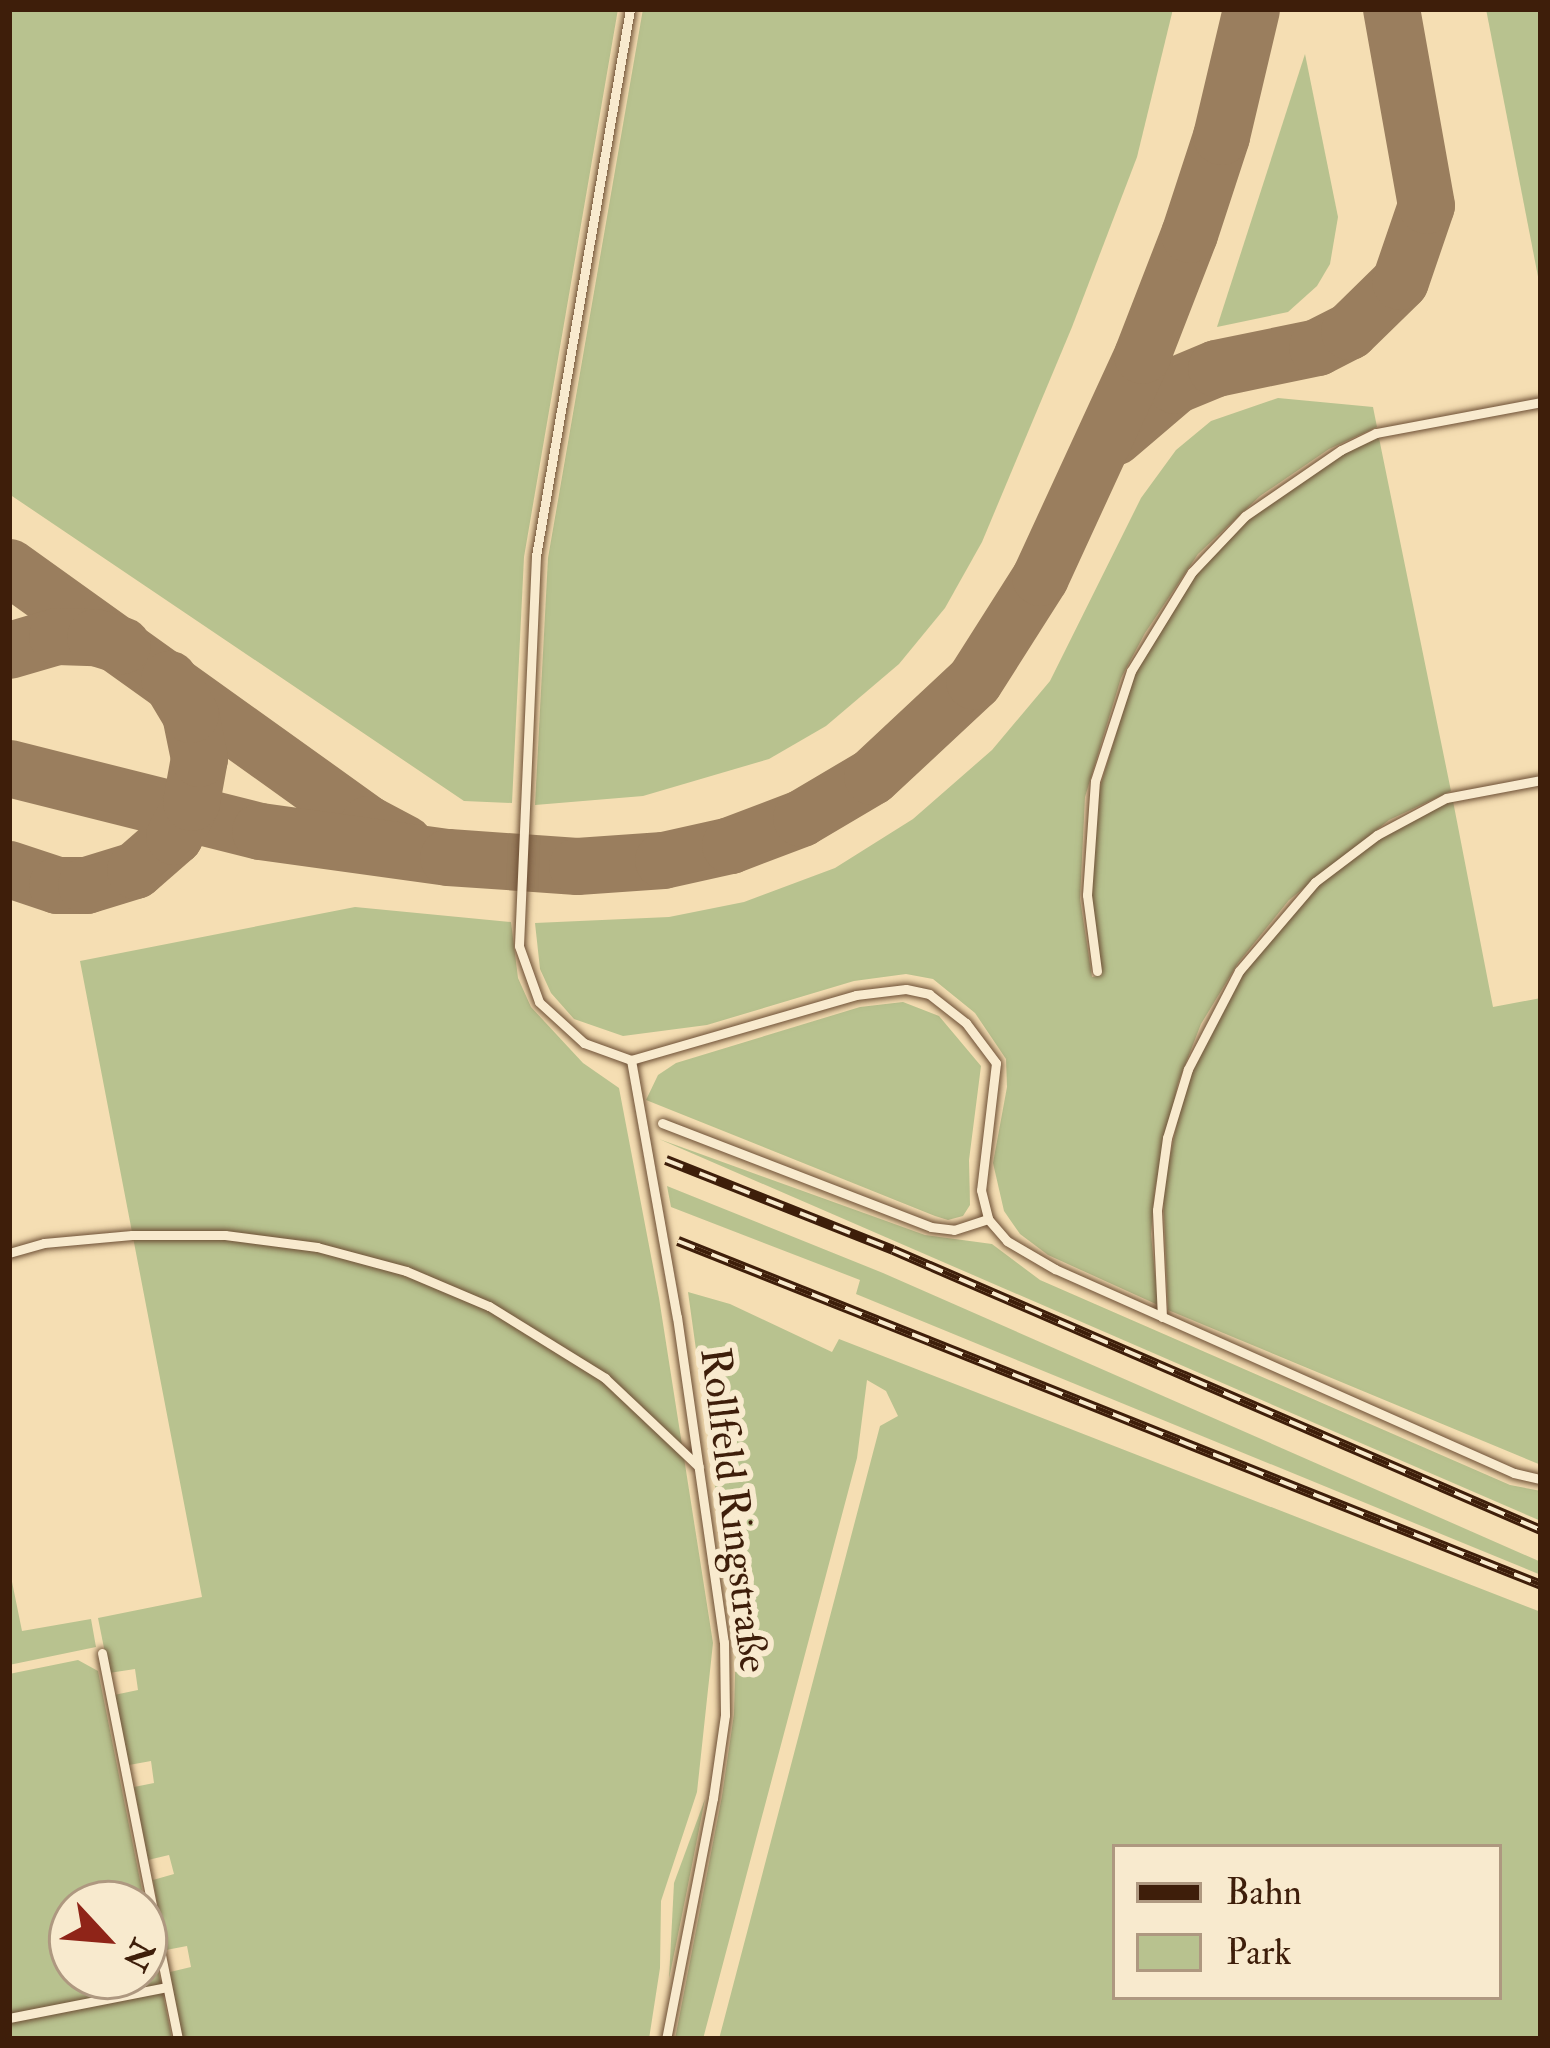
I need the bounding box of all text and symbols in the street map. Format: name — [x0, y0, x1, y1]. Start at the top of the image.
street label: Rollfeld Ringstraße — [689, 1345, 779, 1675]
legend — [1112, 1844, 1502, 2000]
text: Bahn — [1226, 1870, 1302, 1915]
north arrow — [48, 1880, 168, 2000]
text: Park — [1226, 1930, 1292, 1975]
text: N — [113, 1932, 163, 1977]

